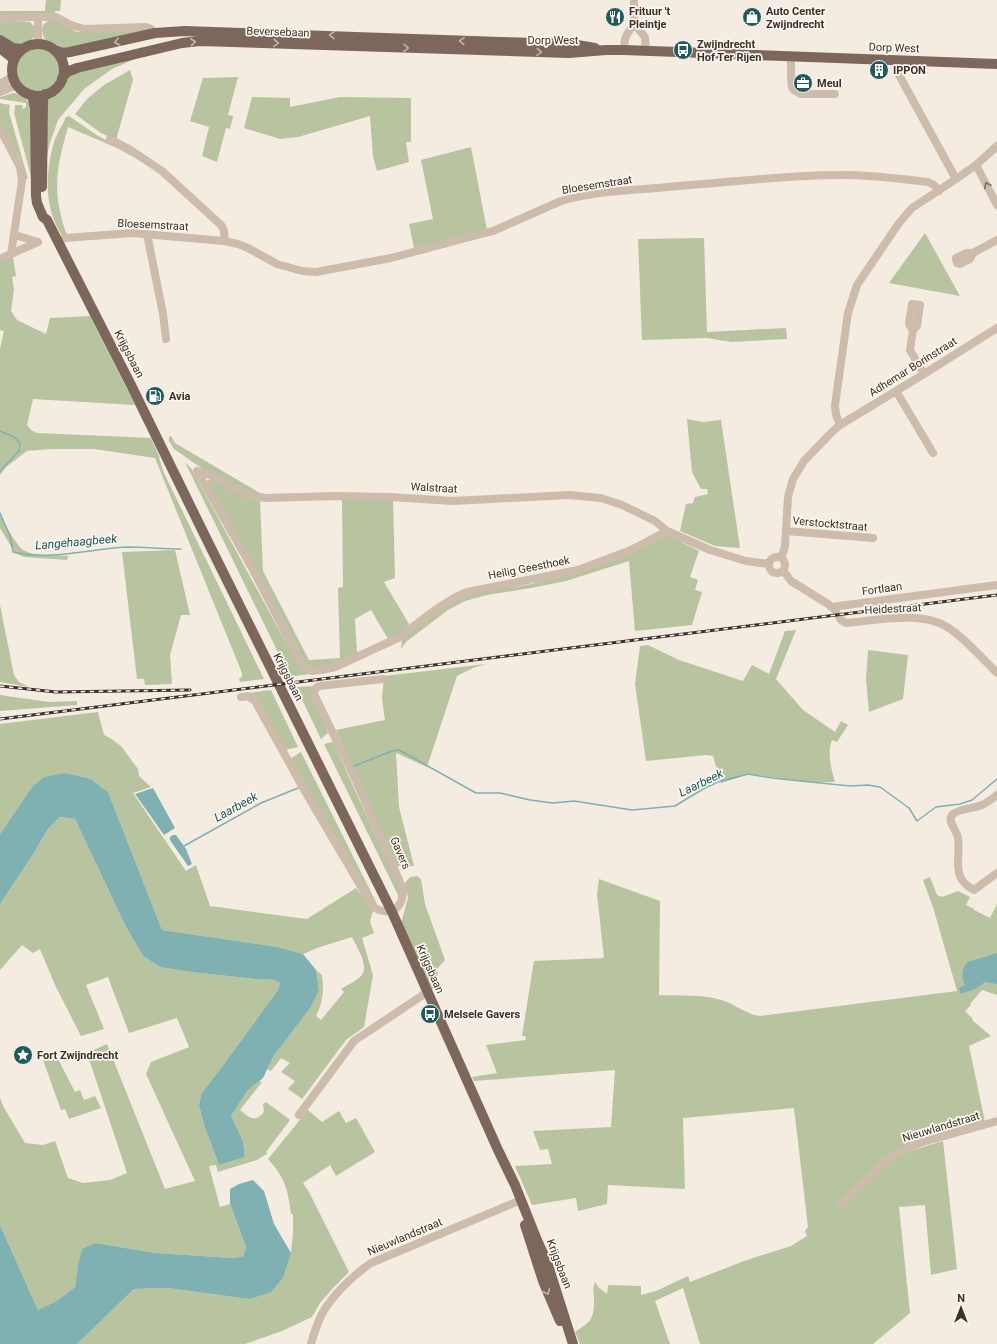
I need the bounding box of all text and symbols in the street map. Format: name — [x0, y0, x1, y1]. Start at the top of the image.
place label: Frituur 't Pleintje — [629, 5, 670, 31]
place label: Auto Center Zwijndrecht — [766, 5, 825, 31]
restaurant icon: Frituur 't Pleintje — [604, 6, 626, 28]
shop icon: Auto Center Zwijndrecht — [741, 6, 763, 28]
street label: Beversebaan — [246, 24, 310, 40]
one-way arrow — [329, 31, 335, 40]
street label: Dorp West — [528, 34, 579, 47]
one-way arrow — [459, 36, 465, 45]
one-way arrow — [114, 37, 120, 45]
one-way arrow — [190, 38, 196, 47]
place label: Zwijndrecht Hof Ter Rijen — [697, 38, 761, 64]
one-way arrow — [273, 39, 279, 48]
bus stop icon: Zwijndrecht Hof Ter Rijen — [672, 39, 694, 61]
street label: Dorp West — [868, 41, 920, 55]
one-way arrow — [403, 44, 409, 52]
one-way arrow — [536, 48, 542, 57]
building icon: IPPON — [868, 59, 890, 81]
place label: IPPON — [893, 64, 926, 77]
office icon: Meul — [792, 72, 814, 94]
place label: Meul — [817, 77, 842, 90]
street label: Bloesemstraat — [561, 173, 634, 197]
one-way arrow — [984, 182, 991, 189]
street label: Bloesemstraat — [117, 217, 189, 233]
street label: Krijgsbaan — [111, 328, 147, 380]
street label: Adhemar Borinstraat — [867, 334, 960, 399]
fuel station icon: Avia — [144, 385, 166, 407]
place label: Avia — [169, 390, 191, 403]
street label: Walstraat — [410, 480, 458, 496]
street label: Verstocktstraat — [792, 514, 868, 534]
water label: Langehaagbeek — [34, 531, 119, 553]
street label: Heilig Geesthoek — [487, 554, 571, 582]
street label: Fortlaan — [861, 580, 903, 598]
street label: Heidestraat — [864, 601, 922, 617]
street label: Krijgsbaan — [270, 651, 306, 703]
water label: Laarbeek — [677, 766, 726, 800]
water label: Laarbeek — [212, 789, 261, 825]
street label: Gavers — [387, 835, 413, 871]
street label: Krijgsbaan — [413, 943, 447, 995]
bus stop icon: Melsele Gavers — [419, 1003, 441, 1025]
place label: Melsele Gavers — [444, 1008, 520, 1021]
place icon: Fort Zwijndrecht — [12, 1044, 34, 1066]
place label: Fort Zwijndrecht — [37, 1049, 118, 1062]
street label: Nieuwlandstraat — [901, 1109, 982, 1145]
street label: Nieuwlandstraat — [366, 1215, 445, 1259]
street label: Krijgsbaan — [544, 1237, 574, 1291]
north arrow — [941, 1288, 981, 1328]
one-way arrow — [543, 1289, 551, 1296]
text: N — [957, 1292, 965, 1305]

